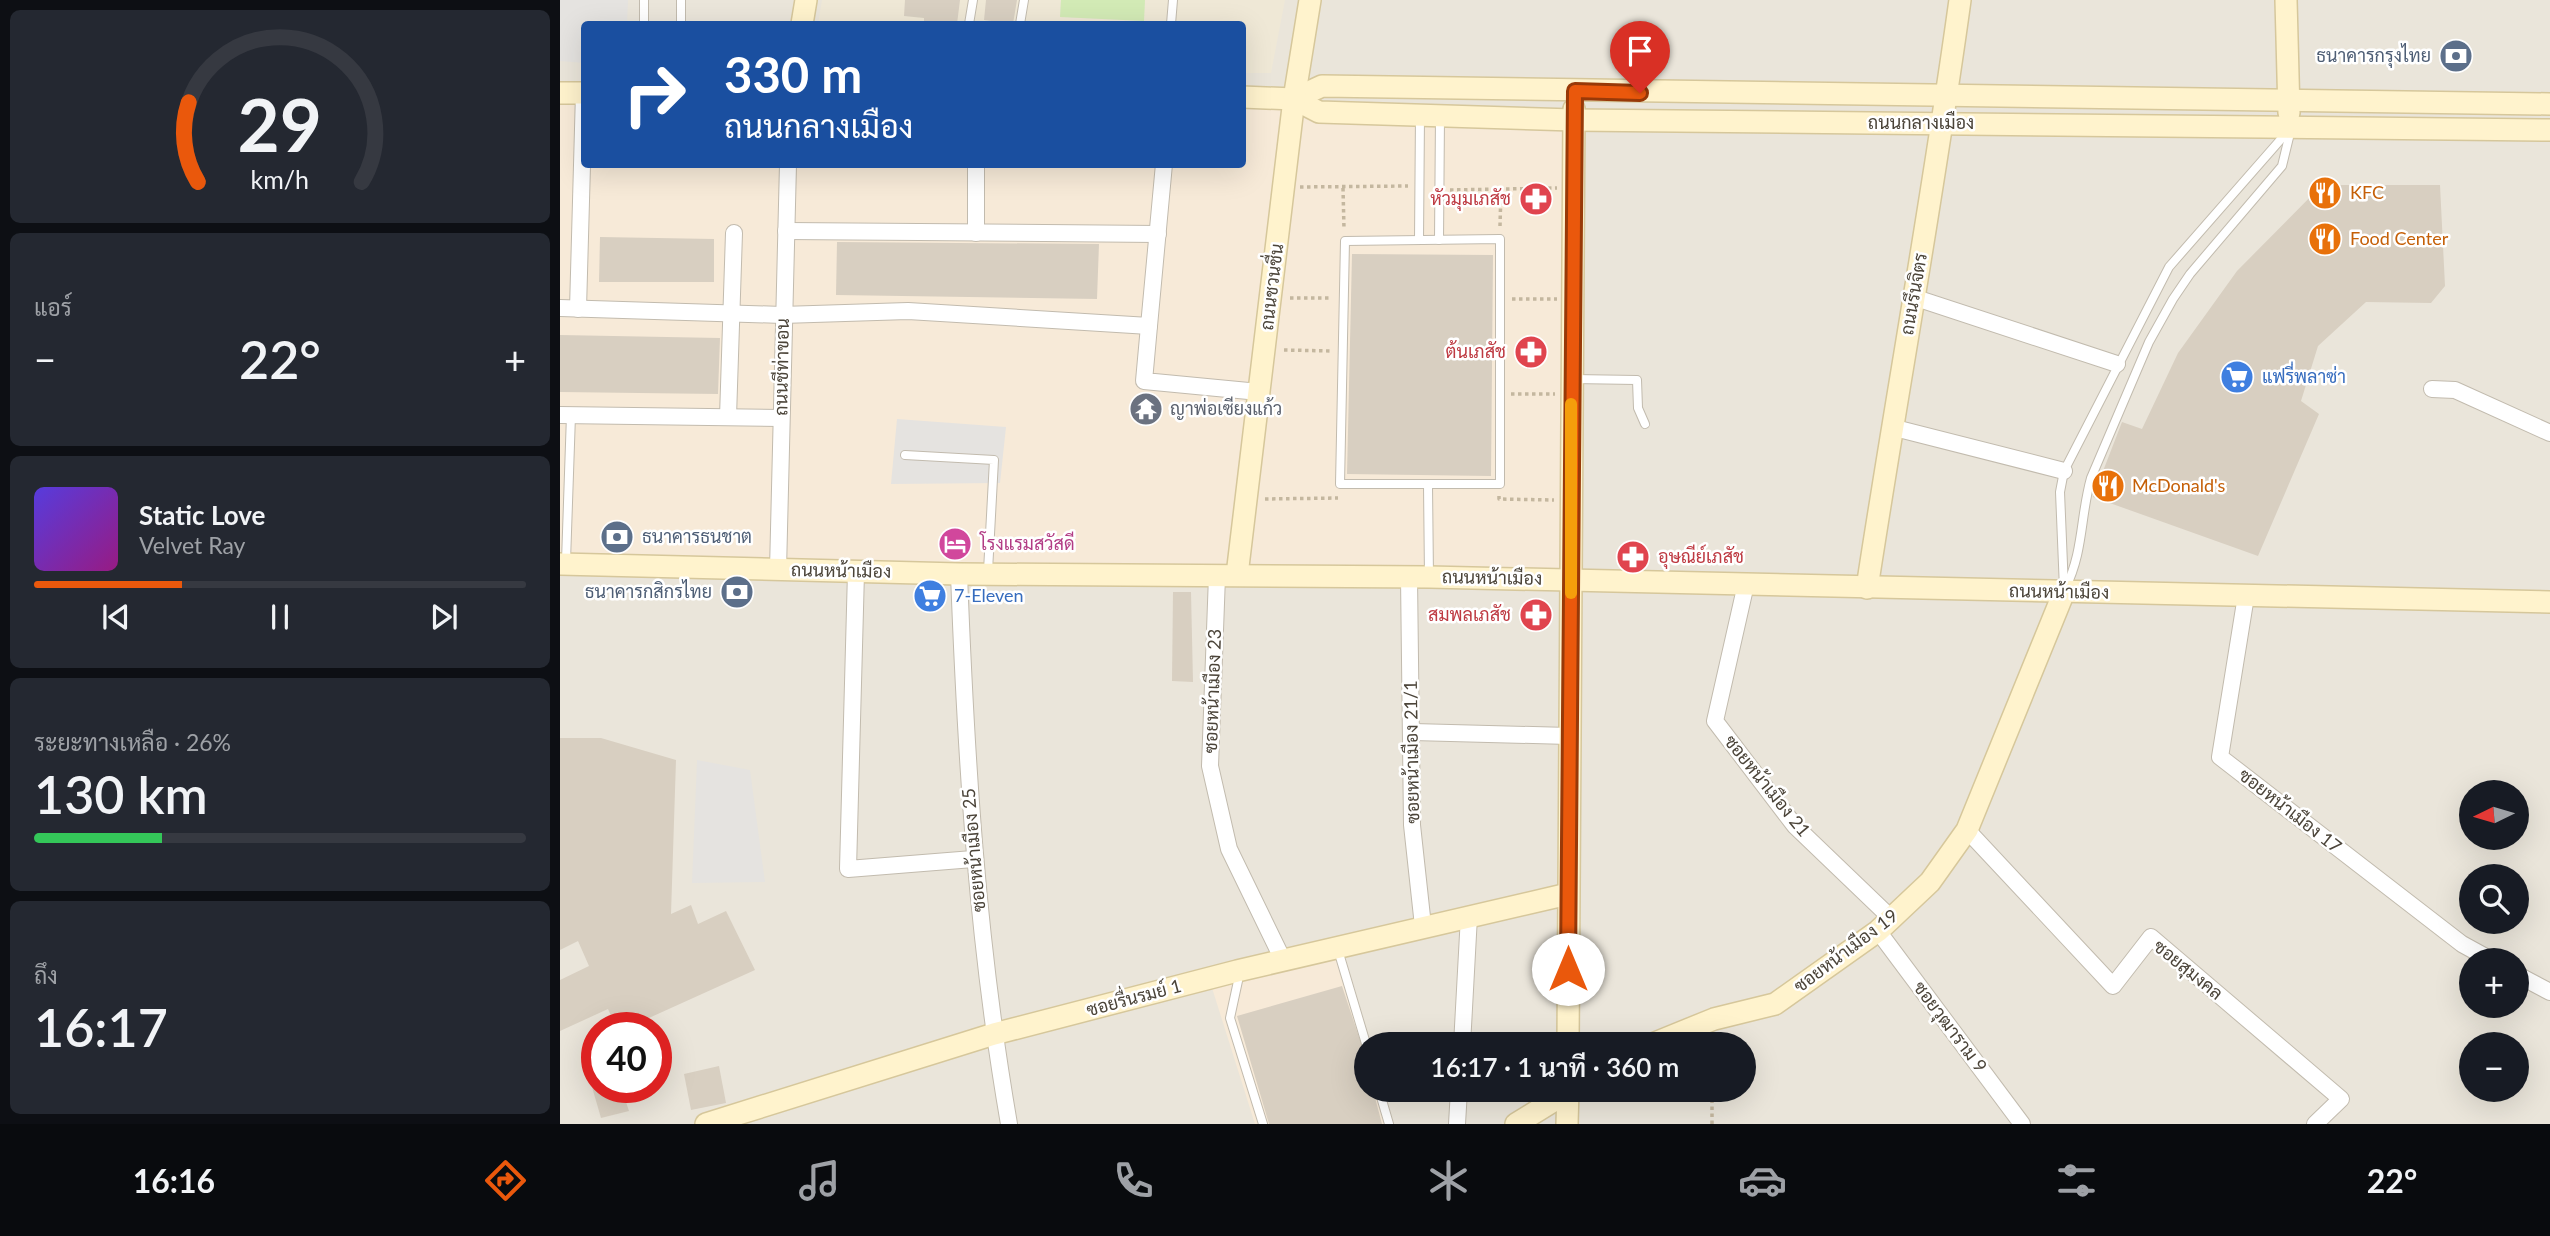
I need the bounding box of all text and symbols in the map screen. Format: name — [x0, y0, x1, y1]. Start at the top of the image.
pin — [1610, 21, 1670, 93]
icon: arrive — [1621, 32, 1659, 70]
bank icon: ธนาคารกรุงไทย — [2437, 37, 2475, 75]
place label: ธนาคารกรุงไทย — [2316, 43, 2431, 68]
text: 330 m — [724, 45, 862, 103]
icon: right — [609, 49, 700, 140]
text: 29 — [238, 81, 322, 169]
text: ถนนกลางเมือง — [724, 106, 913, 145]
street label: ถนนกลางเมือง — [1868, 111, 1974, 133]
text: km/h — [251, 164, 309, 194]
restaurant icon: KFC — [2306, 174, 2344, 212]
pharmacy icon: หัวมุมเภสัช — [1517, 180, 1555, 218]
place label: KFC — [2350, 181, 2384, 203]
place label: หัวมุมเภสัช — [1430, 187, 1511, 211]
restaurant icon: Food Center — [2306, 220, 2344, 258]
place label: Food Center — [2350, 227, 2449, 249]
street label: ถนนชวนชื่น — [1251, 242, 1287, 332]
street label: ถนนรึนจิตร — [1895, 251, 1931, 337]
text: แอร์ — [34, 293, 72, 321]
street label: ถนนชีท่าขอน — [768, 318, 793, 416]
text: 22° — [239, 328, 321, 390]
pharmacy icon: ต้นเภสัช — [1512, 333, 1550, 371]
text: − — [34, 336, 56, 382]
text: + — [504, 336, 526, 382]
place label: ต้นเภสัช — [1446, 340, 1506, 362]
supermarket icon: แฟรี่พลาซ่า — [2218, 358, 2256, 396]
place label: แฟรี่พลาซ่า — [2262, 361, 2346, 387]
temple icon: ญาพ่อเซียงแก้ว — [1127, 390, 1165, 428]
place label: ญาพ่อเซียงแก้ว — [1170, 396, 1282, 420]
restaurant icon: McDonald's — [2089, 467, 2127, 505]
place label: McDonald's — [2132, 474, 2226, 496]
text: Static Love — [139, 499, 266, 531]
bank icon: ธนาคารธนชาต — [598, 518, 636, 556]
place label: ธนาคารธนชาต — [642, 525, 752, 547]
hotel icon: โรงแรมสวัสดี — [936, 525, 974, 563]
text: Velvet Ray — [139, 531, 245, 559]
place label: โรงแรมสวัสดี — [979, 531, 1075, 554]
pharmacy icon: อุษณีย์เภสัช — [1614, 538, 1652, 576]
place label: อุษณีย์เภสัช — [1658, 544, 1744, 569]
street label: ถนนหน้าเมือง — [791, 558, 891, 582]
street label: ถนนหน้าเมือง — [1442, 565, 1542, 589]
bank icon: ธนาคารกสิกรไทย — [718, 573, 756, 611]
supermarket icon: 7-Eleven — [911, 577, 949, 615]
place label: ธนาคารกสิกรไทย — [585, 579, 712, 602]
street label: ถนนหน้าเมือง — [2009, 579, 2109, 603]
place label: 7-Eleven — [954, 584, 1024, 606]
pharmacy icon: สมพลเภสัช — [1517, 596, 1555, 634]
icon: previous — [97, 598, 135, 636]
icon: pause — [261, 598, 299, 636]
icon: next — [425, 598, 463, 636]
place label: สมพลเภสัช — [1428, 603, 1511, 625]
street label: ซอยหน้าเมือง 23 — [1199, 628, 1225, 754]
street label: ซอยหน้าเมือง 21/1 — [1399, 680, 1423, 824]
text: ระยะทางเหลือ · 26% — [34, 728, 231, 756]
street label: ซอยหน้าเมือง 21 — [1720, 730, 1815, 841]
text: 130 km — [34, 763, 208, 825]
street label: ซอยหน้าเมือง 17 — [2235, 763, 2346, 857]
north arrow — [2459, 780, 2529, 850]
map controls — [2459, 780, 2529, 1102]
street label: ซอยหน้าเมือง 25 — [957, 787, 989, 913]
button: search — [2459, 864, 2529, 934]
street label: ซอยหน้าเมือง 19 — [1789, 904, 1902, 996]
position arrow — [1531, 932, 1605, 1006]
street label: ซอยสุมงคล — [2148, 935, 2228, 1005]
button: + — [2459, 948, 2529, 1018]
text: ถึง — [34, 961, 58, 989]
street label: ซอยรื่นรมย์ 1 — [1083, 970, 1184, 1020]
street label: ซอยวุฒาราม 9 — [1908, 976, 1992, 1078]
text: 16:17 — [34, 996, 168, 1058]
speed limit sign: 40 — [581, 1012, 672, 1103]
button: − — [2459, 1032, 2529, 1102]
text: 16:17 · 1 นาที · 360 m — [1431, 1051, 1679, 1083]
icon: directions — [481, 1156, 530, 1205]
icon: music — [795, 1156, 844, 1205]
icon: phone — [1109, 1156, 1158, 1205]
icon: climate — [1424, 1156, 1473, 1205]
icon: car — [1738, 1156, 1787, 1205]
icon: filters — [2052, 1156, 2101, 1205]
text: 16:16 — [133, 1161, 215, 1200]
text: 22° — [2367, 1161, 2417, 1200]

